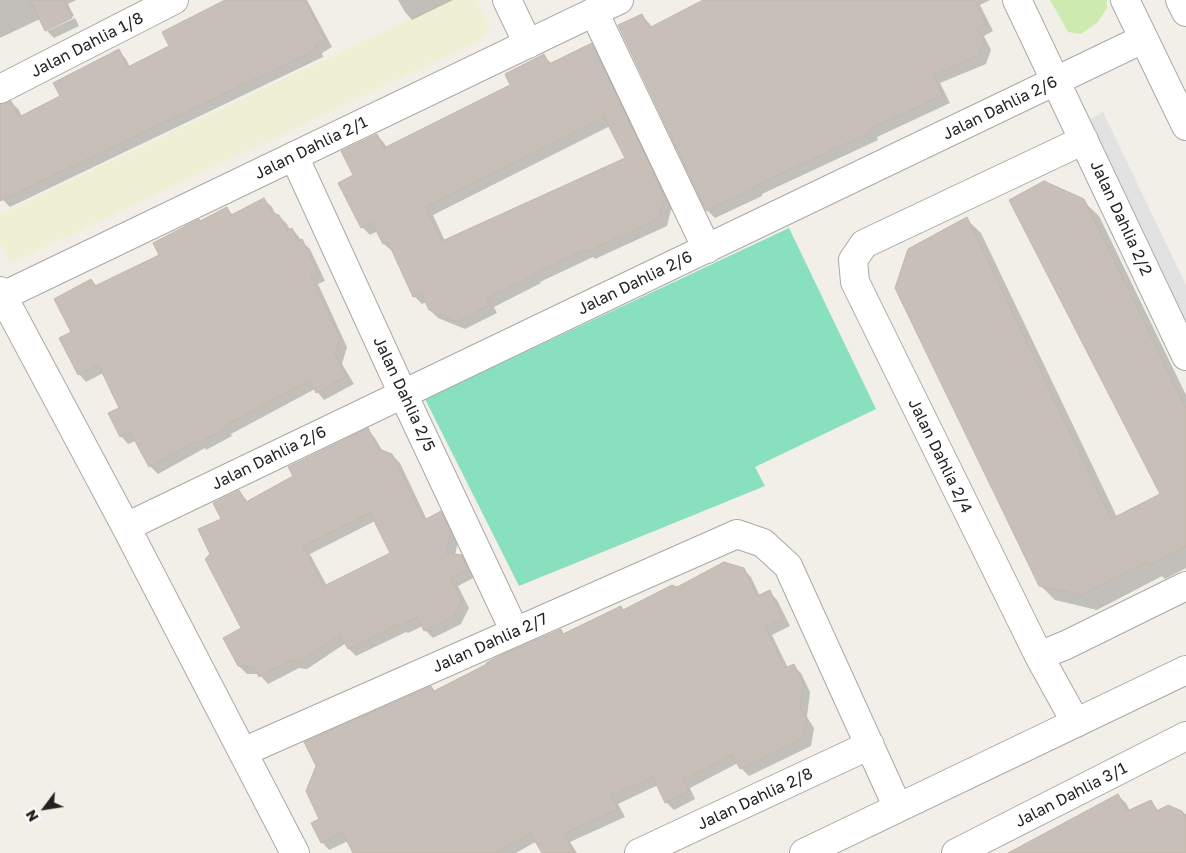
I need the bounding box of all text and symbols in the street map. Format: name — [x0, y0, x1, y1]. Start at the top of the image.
street label: Jalan Dahlia 1/8 — [28, 8, 146, 82]
street label: Jalan Dahlia 2/6 — [940, 72, 1060, 144]
street label: Jalan Dahlia 2/1 — [251, 112, 371, 184]
street label: Jalan Dahlia 2/2 — [1086, 157, 1156, 279]
street label: Jalan Dahlia 2/6 — [575, 247, 695, 319]
street label: Jalan Dahlia 2/5 — [369, 333, 439, 455]
street label: Jalan Dahlia 2/4 — [904, 396, 976, 516]
street label: Jalan Dahlia 2/6 — [209, 422, 329, 494]
street label: Jalan Dahlia 2/7 — [430, 609, 550, 677]
street label: Jalan Dahlia 3/1 — [1012, 758, 1130, 832]
street label: Jalan Dahlia 2/8 — [694, 764, 816, 834]
north arrow — [20, 783, 70, 833]
text: N — [22, 807, 42, 825]

